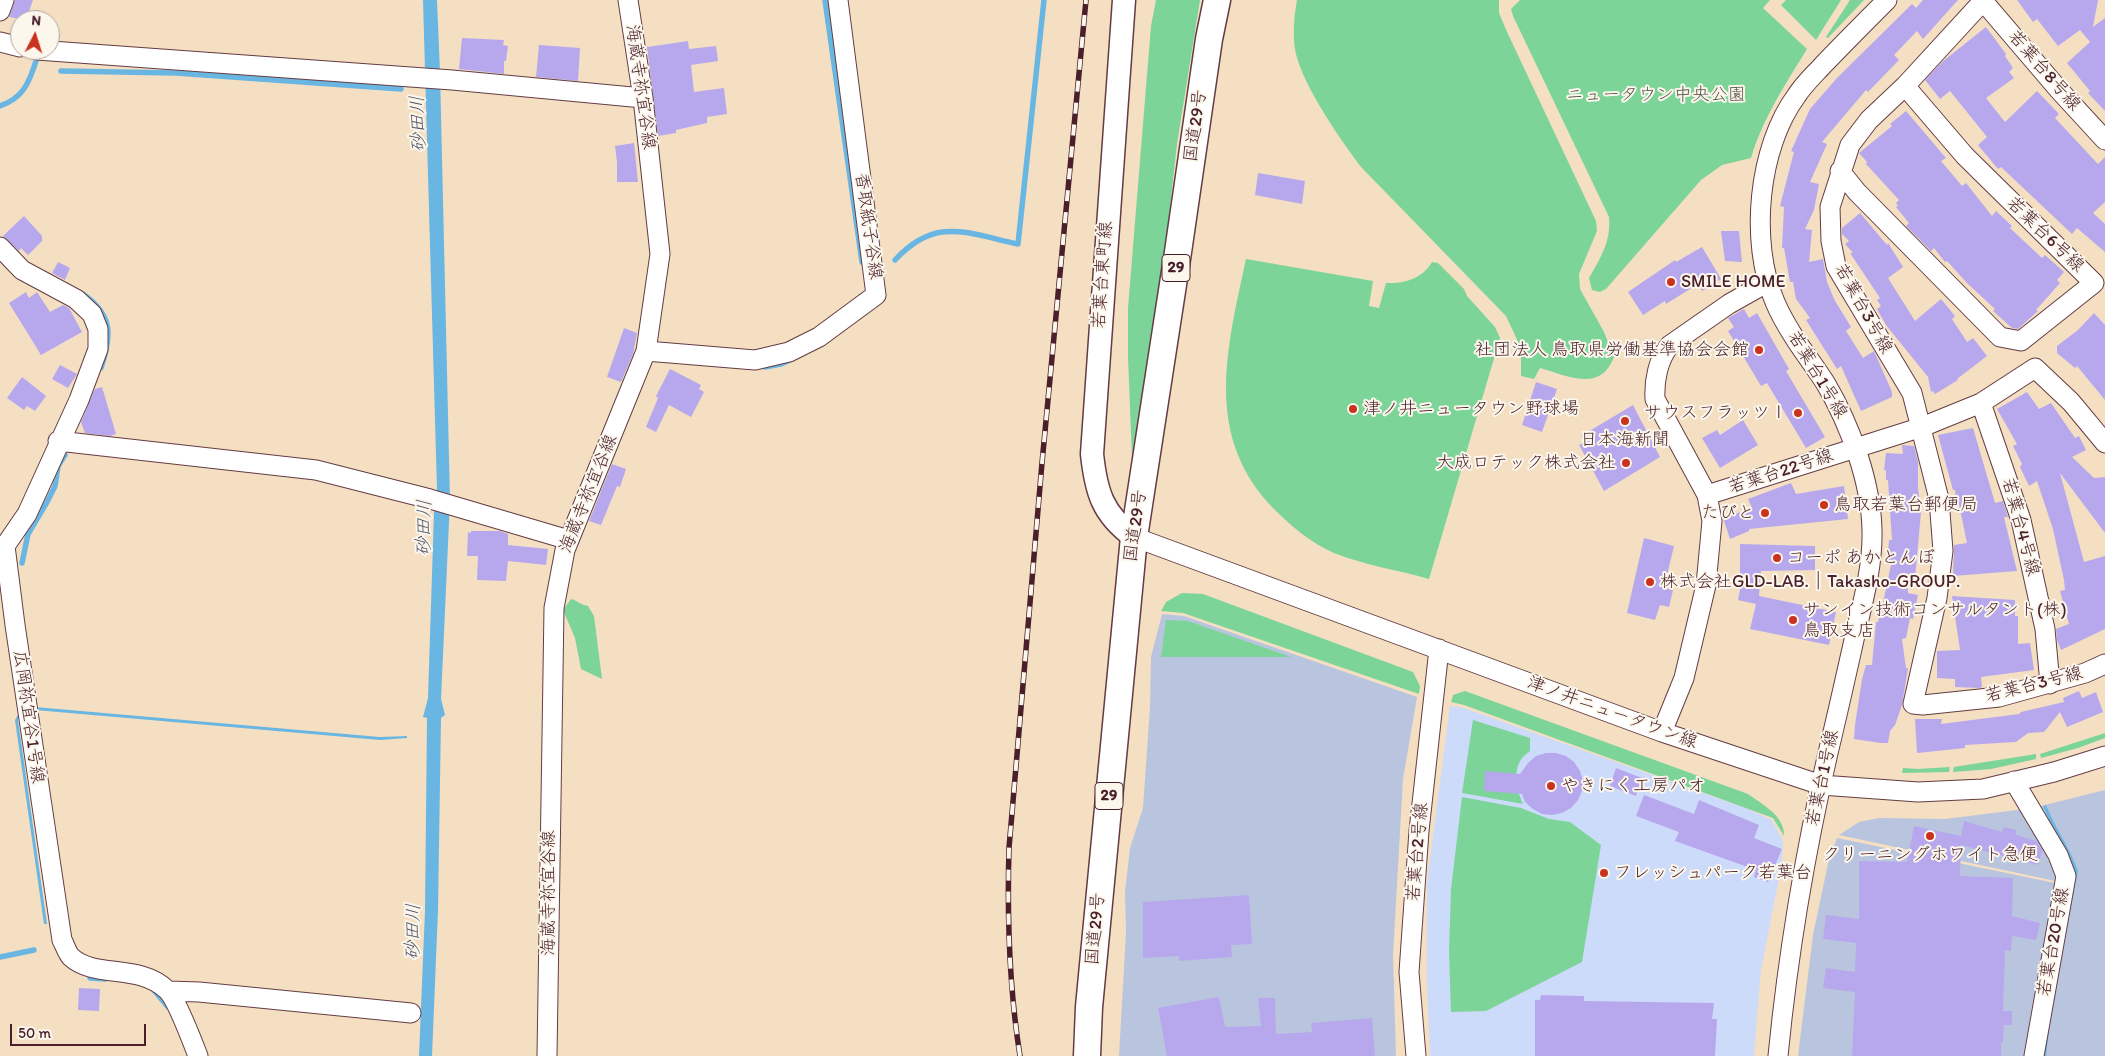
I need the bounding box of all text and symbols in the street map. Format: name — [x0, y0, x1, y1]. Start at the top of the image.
north arrow — [10, 10, 60, 60]
text: N — [31, 12, 42, 29]
street label: 海蔵寺祢宜谷線 — [621, 23, 659, 151]
street label: 若葉台8号線 — [2003, 26, 2085, 116]
park label: ニュータウン中央公園 — [1566, 84, 1746, 106]
street label: 国道29号 — [1180, 88, 1212, 164]
water label: 砂田川 — [407, 95, 431, 153]
street label: 香取紙子谷線 — [850, 171, 886, 281]
street label: 若葉台6号線 — [2002, 193, 2088, 277]
street label: 若葉台東町線 — [1088, 220, 1118, 330]
road number: 29 — [1162, 254, 1190, 282]
street label: 若葉台3号線 — [1829, 260, 1897, 358]
place label: SMILE HOME — [1681, 271, 1786, 293]
marker: SMILE HOME — [1665, 276, 1677, 288]
street label: 若葉台1号線 — [1782, 327, 1852, 423]
place label: 社団法人 鳥取県労働基準協会会館 — [1475, 339, 1749, 361]
marker: 社団法人 鳥取県労働基準協会会館 — [1753, 344, 1765, 356]
place label: 津ノ井ニュータウン野球場 — [1363, 398, 1579, 420]
place label: サウスフラッツＩ — [1644, 402, 1788, 424]
marker: 津ノ井ニュータウン野球場 — [1347, 403, 1359, 415]
marker: サウスフラッツＩ — [1792, 407, 1804, 419]
marker: 日本海新聞 — [1619, 415, 1631, 427]
place label: 日本海新聞 — [1580, 429, 1670, 451]
street label: 海蔵寺祢宜谷線 — [555, 432, 623, 556]
street label: 若葉台22号線 — [1726, 445, 1836, 499]
place label: 大成ロテック株式会社 — [1436, 452, 1616, 474]
marker: 大成ロテック株式会社 — [1620, 457, 1632, 469]
street label: 若葉台4号線 — [1997, 476, 2043, 578]
street label: 国道29号 — [1120, 488, 1152, 564]
place label: 鳥取若葉台郵便局 — [1834, 494, 1978, 516]
water label: 砂田川 — [413, 499, 437, 557]
marker: 鳥取若葉台郵便局 — [1818, 499, 1830, 511]
place label: たびと — [1701, 502, 1755, 524]
marker: たびと — [1759, 507, 1771, 519]
place label: コーポ あかとんぼ — [1787, 547, 1935, 569]
marker: コーポ あかとんぼ — [1771, 552, 1783, 564]
place label: 株式会社GLD-LAB.｜Takasho-GROUP. — [1660, 571, 1960, 593]
marker: 株式会社GLD-LAB.｜Takasho-GROUP. — [1644, 576, 1656, 588]
place label: サンイン技術コンサルタント(株) 鳥取支店 — [1803, 599, 2067, 642]
marker: サンイン技術コンサルタント(株) 鳥取支店 — [1787, 614, 1799, 626]
street label: 広岡祢宜谷1号線 — [8, 649, 48, 785]
street label: 若葉台3号線 — [1983, 662, 2085, 708]
street label: 津ノ井ニュータウン線 — [1524, 672, 1700, 754]
street label: 若葉台1号線 — [1802, 728, 1844, 828]
place label: やきにく工房パオ — [1561, 775, 1705, 797]
marker: やきにく工房パオ — [1545, 780, 1557, 792]
road number: 29 — [1095, 782, 1123, 809]
street label: 若葉台2号線 — [1403, 802, 1433, 902]
street label: 海蔵寺祢宜谷線 — [538, 830, 560, 956]
marker: クリーニングホワイト急便 — [1924, 830, 1936, 842]
place label: クリーニングホワイト急便 — [1822, 844, 2038, 866]
place label: フレッシュパーク若葉台 — [1614, 862, 1812, 884]
marker: フレッシュパーク若葉台 — [1598, 867, 1610, 879]
street label: 若葉台20号線 — [2034, 886, 2074, 998]
street label: 国道29号 — [1082, 892, 1110, 966]
water label: 砂田川 — [402, 903, 426, 961]
scale bar — [12, 1014, 149, 1046]
text: 50 m — [18, 1024, 51, 1042]

